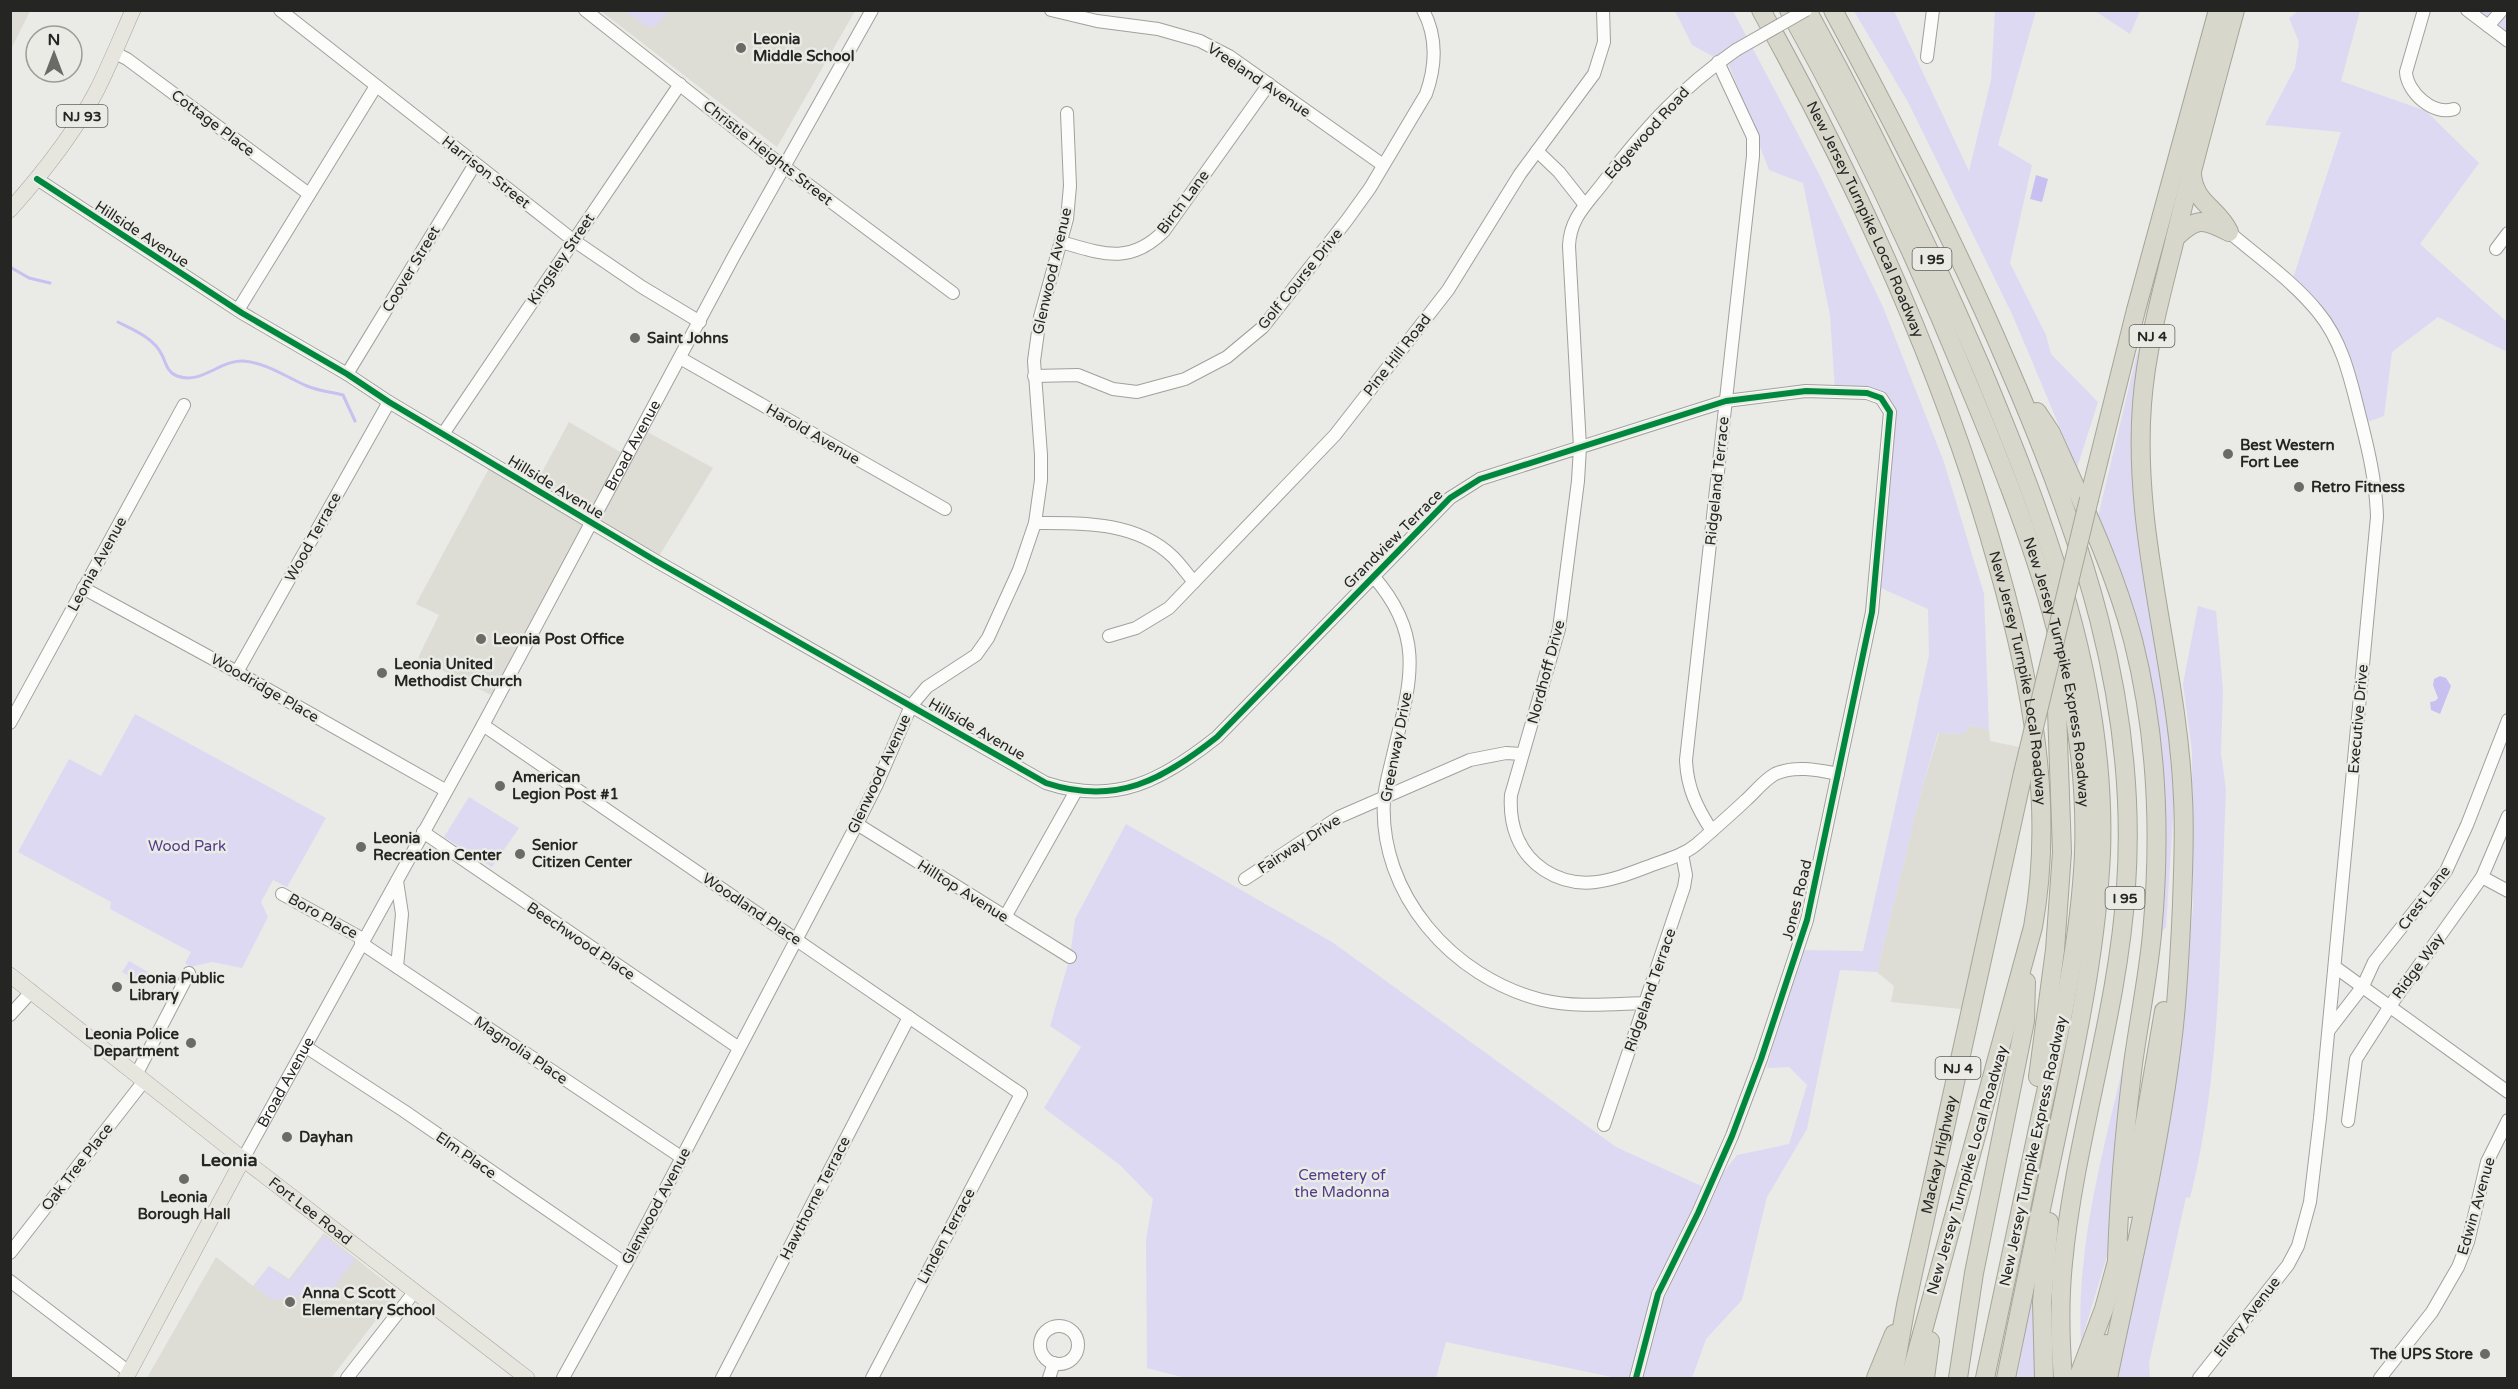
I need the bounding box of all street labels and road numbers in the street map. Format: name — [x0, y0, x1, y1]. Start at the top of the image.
street label: Vreeland Avenue — [1204, 39, 1314, 121]
street label: Edgewood Road — [1601, 83, 1693, 183]
street label: Cottage Place — [168, 86, 258, 160]
street label: Christie Heights Street — [700, 97, 837, 209]
street label: New Jersey Turnpike Local Roadway — [1803, 98, 1928, 340]
road number: NJ 93 — [56, 105, 107, 127]
street label: Harrison Street — [438, 132, 534, 212]
street label: Birch Lane — [1153, 167, 1213, 237]
street label: Hillside Avenue — [91, 197, 193, 271]
street label: Glenwood Avenue — [1029, 206, 1075, 336]
street label: Kingsley Street — [524, 210, 598, 308]
street label: Coover Street — [378, 222, 444, 315]
street label: Golf Course Drive — [1254, 225, 1346, 333]
road number: I 95 — [1912, 248, 1952, 270]
street label: Pine Hill Road — [1359, 310, 1435, 400]
road number: NJ 4 — [2130, 325, 2174, 347]
street label: Broad Avenue — [601, 397, 664, 494]
street label: Harold Avenue — [763, 400, 863, 468]
street label: Ridgeland Terrace — [1701, 416, 1733, 546]
street label: Hillside Avenue — [505, 451, 607, 523]
street label: Grandview Terrace — [1340, 486, 1446, 592]
street label: Wood Terrace — [281, 489, 345, 585]
street label: Leonia Avenue — [64, 514, 130, 614]
street label: New Jersey Turnpike Express Roadway — [2020, 535, 2093, 807]
street label: New Jersey Turnpike Local Roadway — [1985, 549, 2050, 805]
street label: Nordhoff Drive — [1524, 618, 1568, 726]
street label: Woodridge Place — [208, 650, 322, 726]
street label: Executive Drive — [2344, 664, 2372, 774]
street label: Greenway Drive — [1376, 690, 1416, 804]
street label: Hillside Avenue — [925, 694, 1029, 764]
street label: Glenwood Avenue — [843, 711, 915, 837]
street label: Fairway Drive — [1254, 811, 1344, 877]
street label: Hilltop Avenue — [914, 856, 1012, 926]
street label: Jones Road — [1778, 858, 1816, 942]
street label: Crest Lane — [2394, 862, 2454, 934]
street label: Woodland Place — [699, 869, 805, 949]
road number: I 95 — [2106, 887, 2144, 909]
street label: Boro Place — [285, 890, 361, 942]
street label: Beechwood Place — [524, 898, 638, 984]
street label: Ridgeland Terrace — [1620, 926, 1680, 1054]
street label: Ridge Way — [2388, 930, 2448, 1002]
street label: Magnolia Place — [471, 1012, 571, 1088]
street label: New Jersey Turnpike Express Roadway — [1996, 1014, 2070, 1288]
street label: Broad Avenue — [253, 1034, 318, 1130]
street label: New Jersey Turnpike Local Roadway — [1923, 1043, 2011, 1297]
road number: NJ 4 — [1936, 1057, 1980, 1079]
street label: Mackay Highway — [1917, 1094, 1961, 1216]
street label: Oak Tree Place — [37, 1120, 117, 1214]
street label: Elm Place — [432, 1128, 500, 1182]
street label: Hawthorne Terrace — [776, 1133, 854, 1263]
street label: Glenwood Avenue — [618, 1145, 694, 1267]
street label: Edwin Avenue — [2453, 1155, 2499, 1257]
street label: Fort Lee Road — [265, 1173, 356, 1249]
street label: Linden Terrace — [913, 1185, 979, 1287]
street label: Ellery Avenue — [2210, 1273, 2284, 1361]

